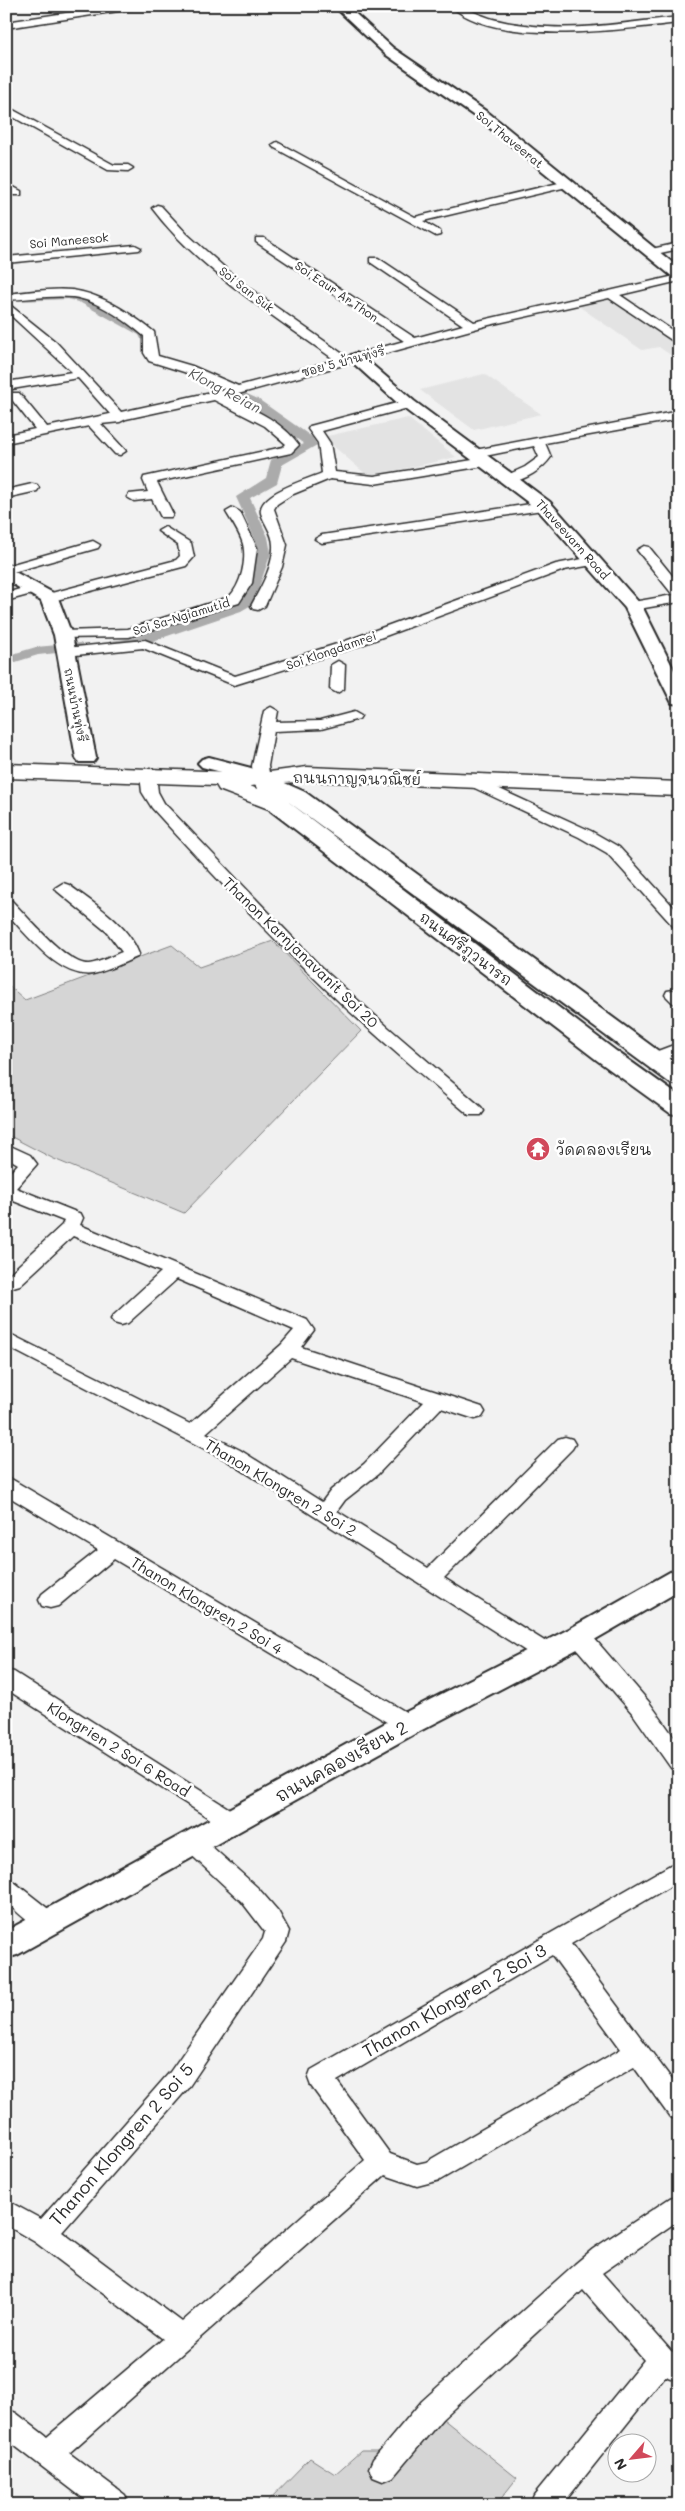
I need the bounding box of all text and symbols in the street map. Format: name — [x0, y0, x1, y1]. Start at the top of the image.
street label: Soi Thaveerat — [473, 107, 547, 171]
street label: Soi Maneesok — [29, 229, 109, 251]
street label: Soi Eaur Ar Thon — [292, 257, 382, 325]
street label: Soi San Suk — [216, 262, 278, 316]
street label: ซอย 5 บ้านทุ่งรี — [299, 342, 387, 383]
water label: Klong Reian — [186, 363, 265, 417]
street label: Thaveevarn Road — [533, 496, 613, 583]
street label: Soi Sa-Ngiamutid — [131, 594, 232, 638]
street label: Soi Klongdamrei — [284, 627, 378, 673]
street label: ถนนบ้านทุ่งรี — [58, 667, 91, 744]
street label: ถนนกาญจนวณิชย์ — [293, 767, 421, 789]
street label: Thanon Karnjanavanit Soi 20 — [219, 872, 383, 1032]
street label: ถนนศรีภูวนารถ — [414, 906, 517, 991]
temple icon: วัดคลองเรียน — [525, 1136, 551, 1162]
place label: วัดคลองเรียน — [556, 1139, 651, 1159]
street label: Thanon Klongren 2 Soi 2 — [202, 1434, 360, 1540]
street label: Thanon Klongren 2 Soi 4 — [127, 1552, 287, 1658]
street label: Klongrien 2 Soi 6 Road — [44, 1697, 194, 1801]
street label: ถนนคลองเรียน 2 — [270, 1715, 411, 1807]
street label: Thanon Klongren 2 Soi 3 — [358, 1937, 550, 2063]
street label: Thanon Klongren 2 Soi 5 — [44, 2057, 198, 2231]
north arrow — [608, 2434, 658, 2484]
text: N — [609, 2455, 631, 2473]

